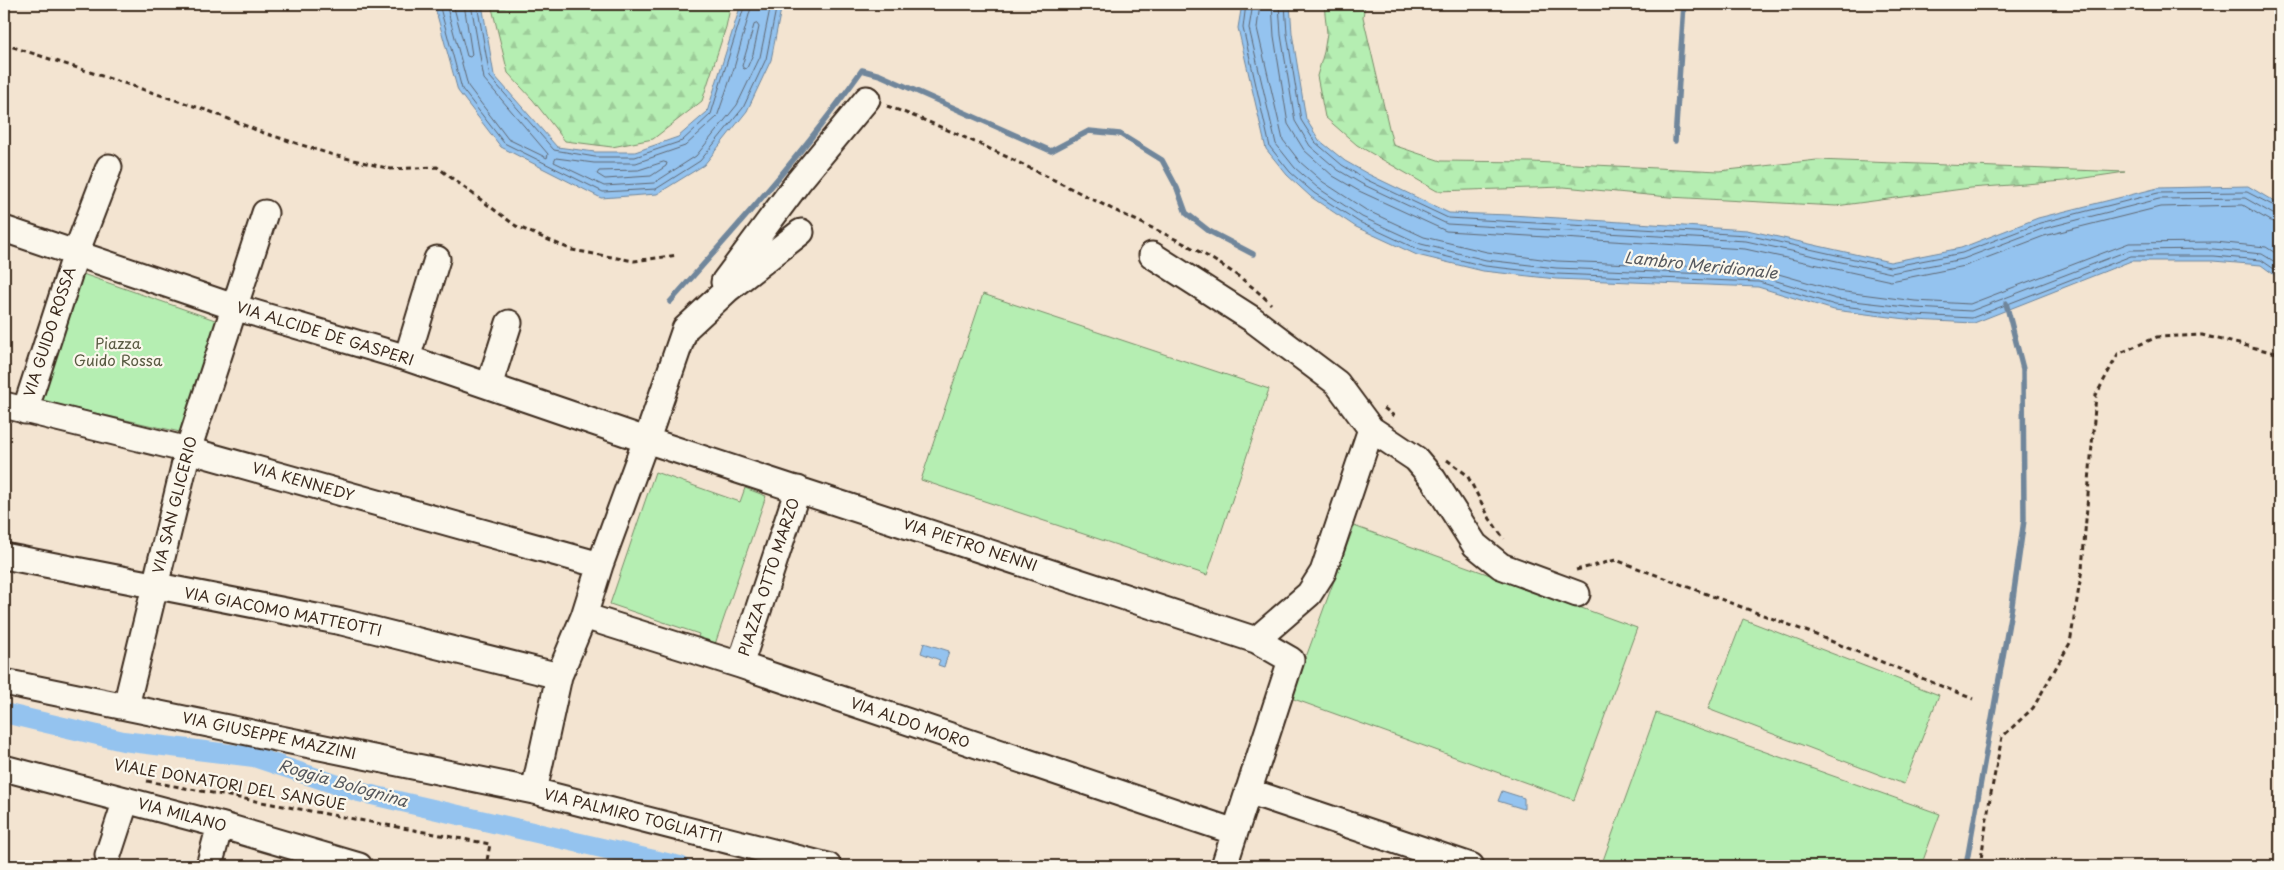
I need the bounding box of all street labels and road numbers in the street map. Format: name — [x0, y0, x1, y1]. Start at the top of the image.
street label: VIA GUIDO ROSSA — [17, 263, 80, 400]
street label: VIA ALCIDE DE GASPERI — [234, 295, 417, 371]
street label: VIA SAN GLICERIO — [145, 434, 202, 576]
street label: VIA KENNEDY — [250, 455, 358, 506]
street label: PIAZZA OTTO MARZO — [731, 494, 804, 659]
street label: VIA PIETRO NENNI — [900, 511, 1041, 576]
street label: VIA GIACOMO MATTEOTTI — [182, 580, 384, 641]
street label: VIA ALDO MORO — [848, 690, 973, 753]
street label: VIA GIUSEPPE MAZZINI — [180, 705, 358, 764]
street label: VIALE DONATORI DEL SANGUE — [112, 752, 348, 815]
street label: VIA PALMIRO TOGLIATTI — [542, 781, 725, 848]
street label: VIA MILANO — [135, 791, 229, 836]

